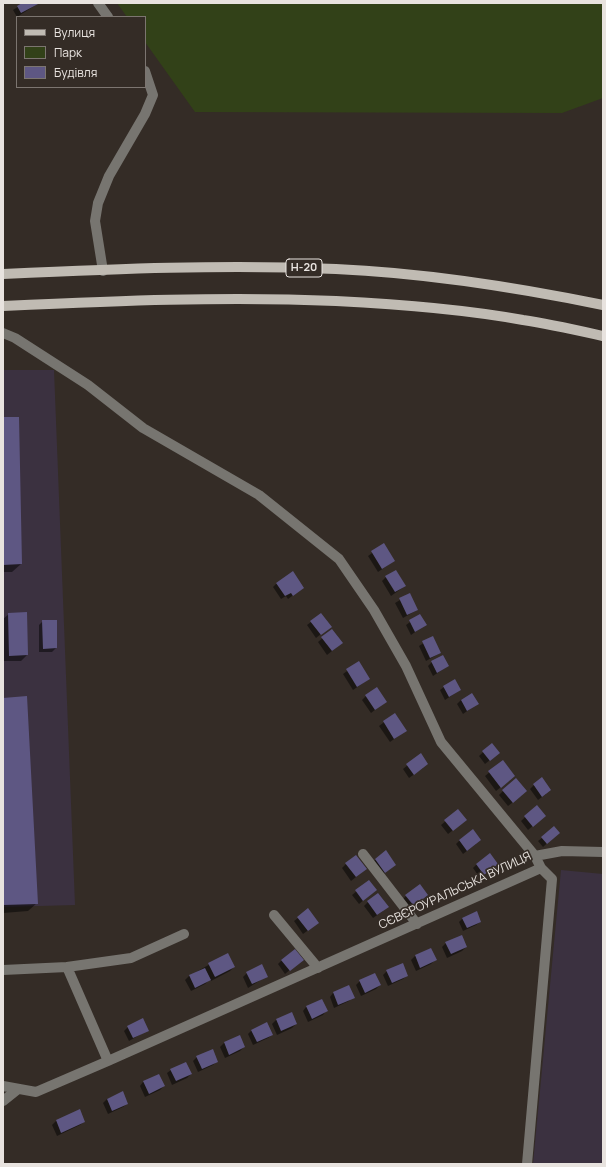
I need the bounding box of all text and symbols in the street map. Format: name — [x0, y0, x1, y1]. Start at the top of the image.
legend — [16, 16, 146, 88]
text: Вулиця — [54, 24, 95, 41]
text: Парк — [54, 44, 82, 61]
text: Будівля — [54, 64, 97, 81]
road number: Н-20 — [286, 259, 322, 277]
street label: СЄВЄРОУРАЛЬСЬКА ВУЛИЦЯ — [377, 849, 533, 933]

